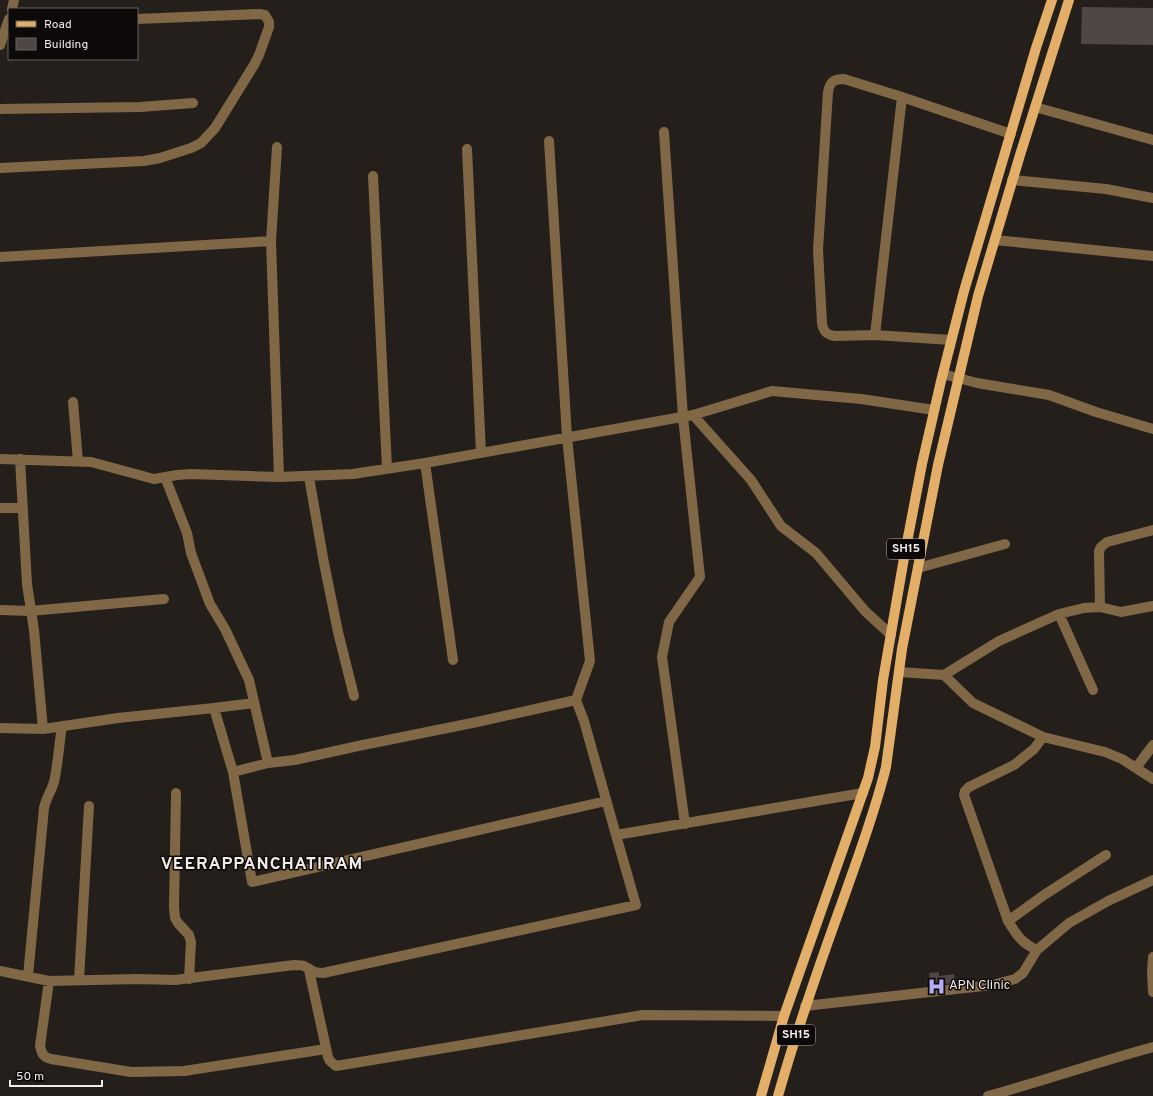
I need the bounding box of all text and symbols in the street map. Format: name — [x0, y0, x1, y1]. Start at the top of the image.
legend — [8, 8, 138, 60]
text: Road — [44, 17, 72, 33]
text: Building — [44, 37, 88, 53]
road number: SH15 — [887, 539, 925, 559]
district label: VEERAPPANCHATIRAM — [161, 854, 363, 876]
hospital icon: APN Clinic — [926, 976, 946, 996]
place label: APN Clinic — [949, 978, 1010, 994]
road number: SH15 — [777, 1025, 815, 1045]
scale bar — [10, 1062, 102, 1088]
text: 50 m — [16, 1069, 44, 1085]

